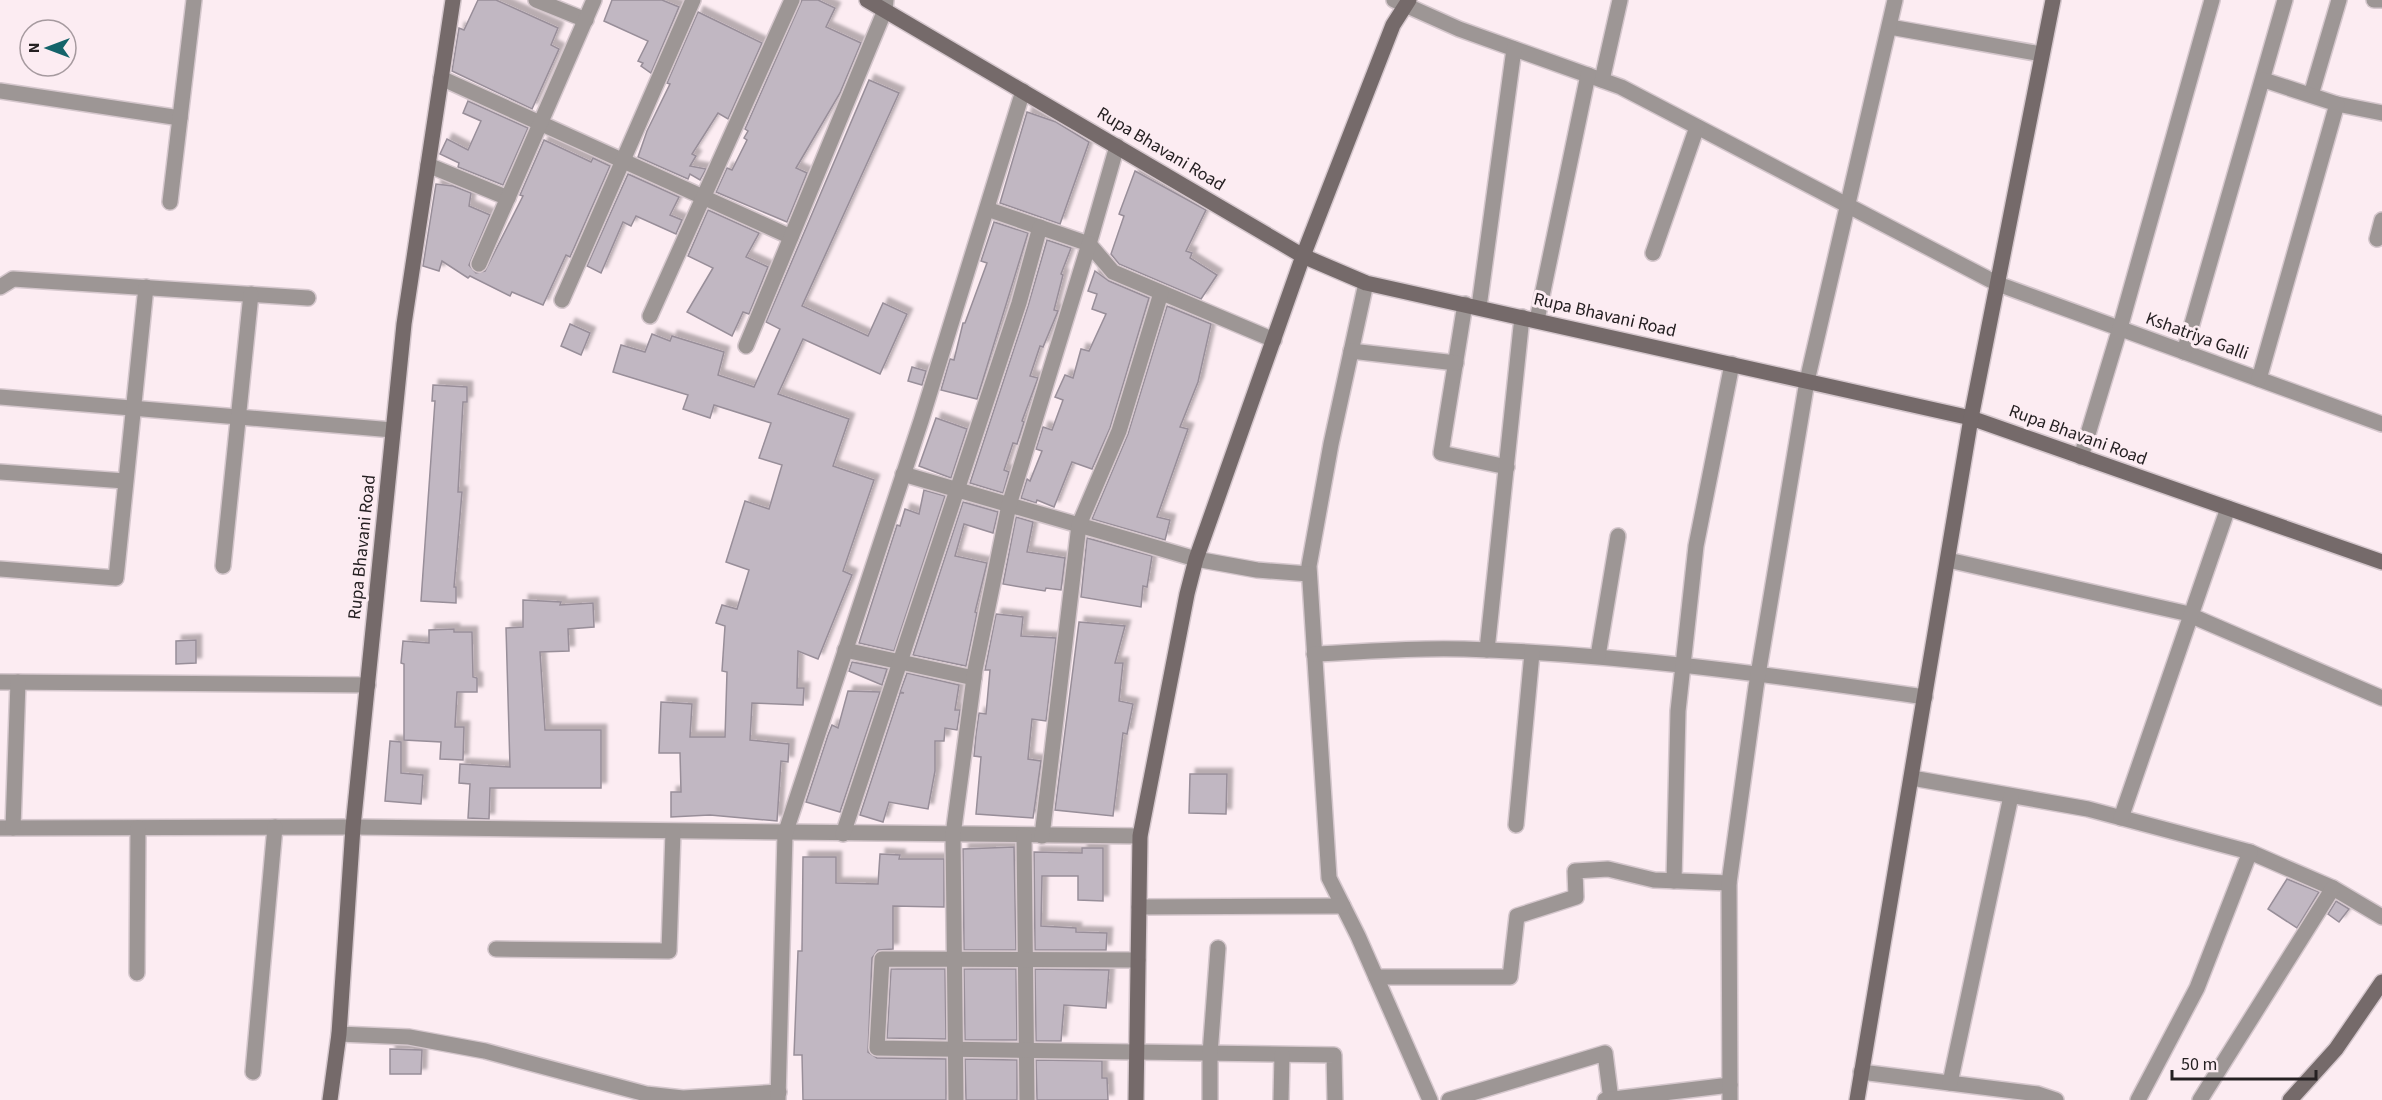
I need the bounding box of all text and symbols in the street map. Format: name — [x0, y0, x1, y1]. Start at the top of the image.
north arrow — [18, 18, 78, 78]
text: N — [23, 43, 45, 53]
street label: Rupa Bhavani Road — [1092, 101, 1230, 197]
street label: Rupa Bhavani Road — [1531, 286, 1679, 344]
street label: Kshatriya Galli — [2142, 306, 2252, 366]
street label: Rupa Bhavani Road — [2005, 398, 2151, 472]
street label: Rupa Bhavani Road — [342, 473, 382, 621]
scale bar — [2172, 1043, 2316, 1081]
text: 50 m — [2181, 1052, 2217, 1077]

